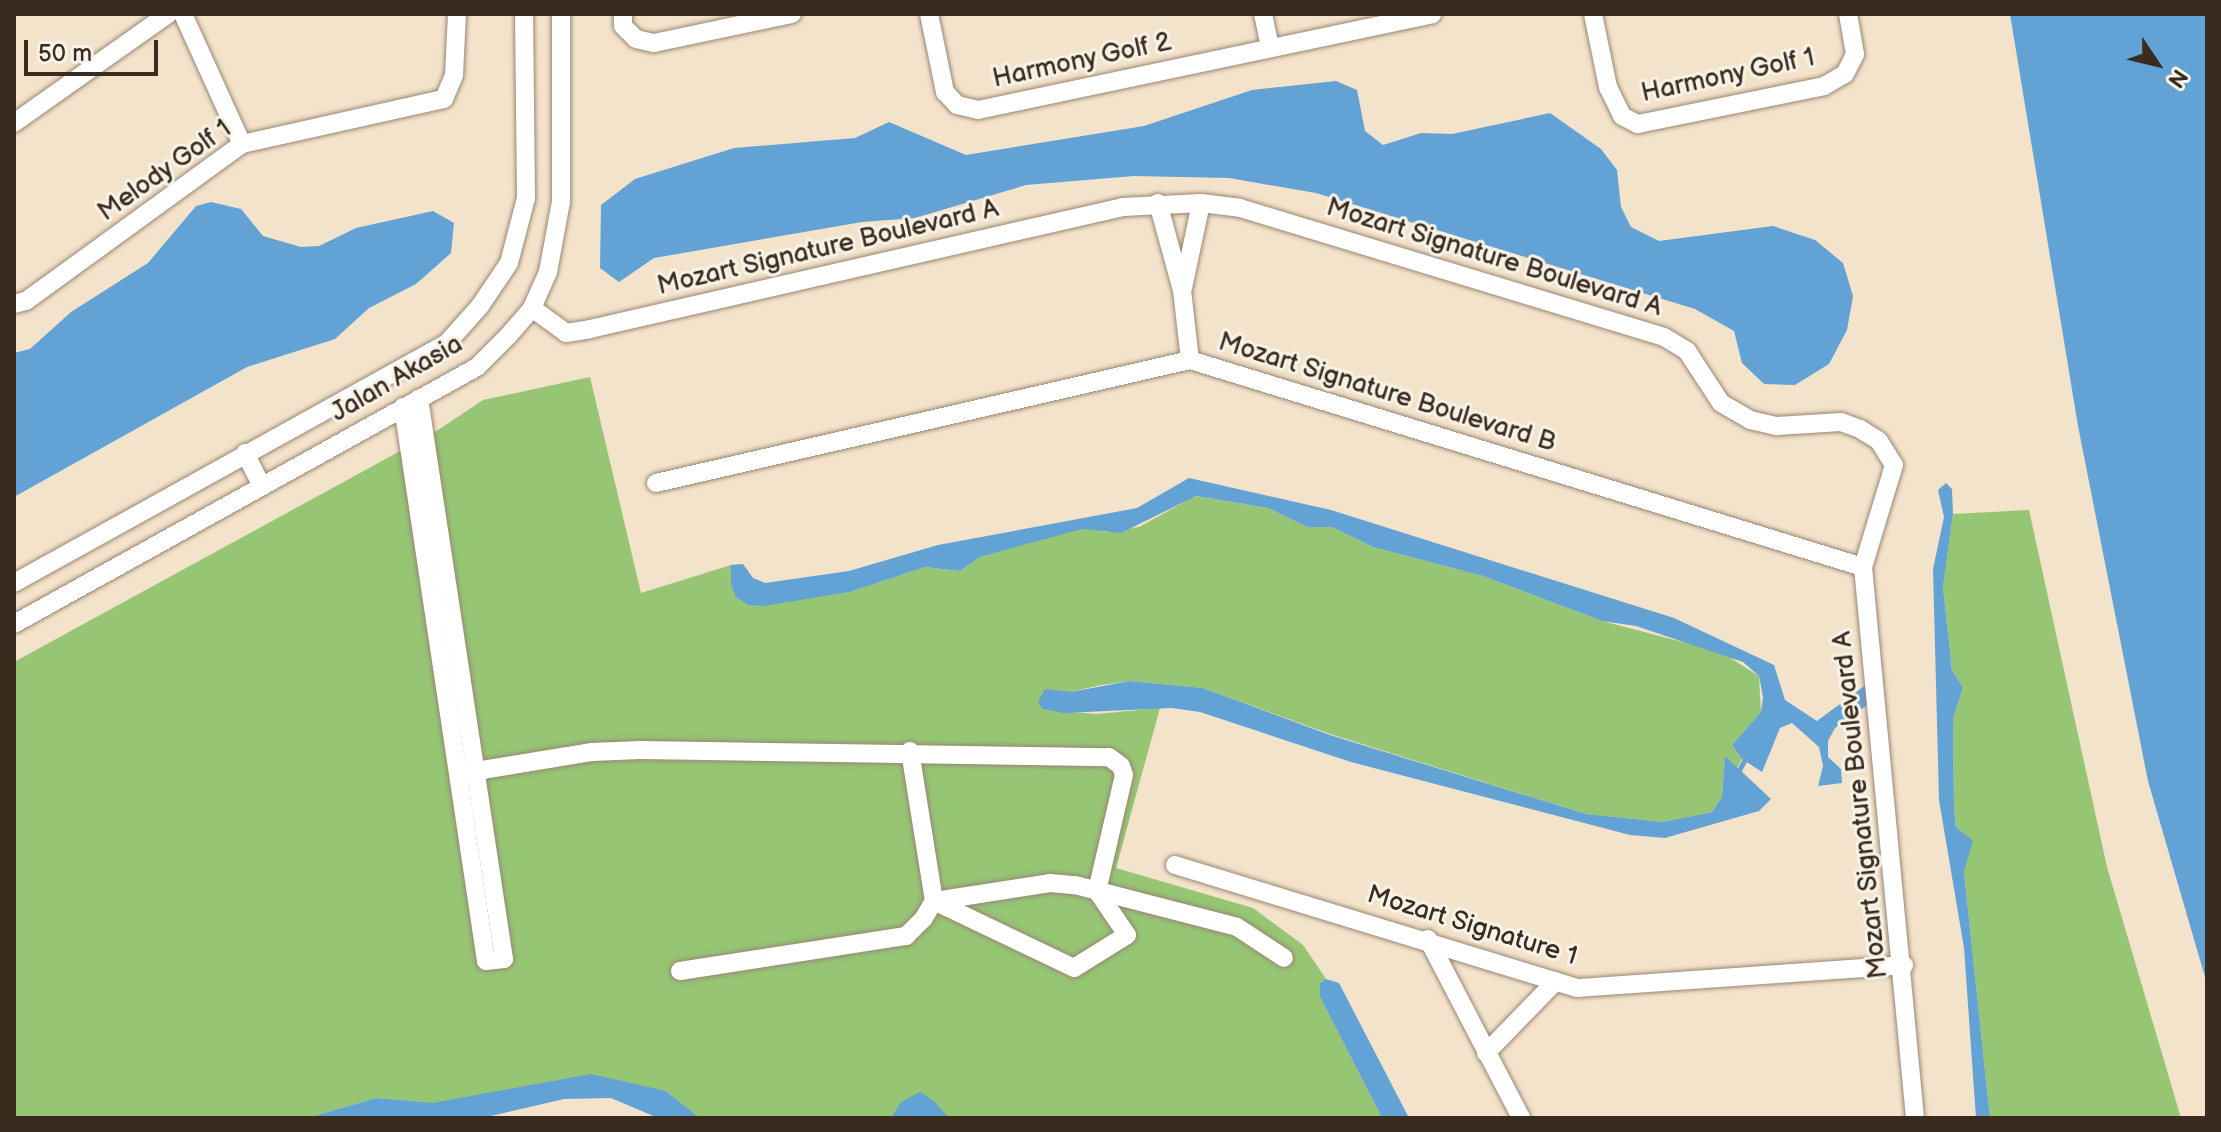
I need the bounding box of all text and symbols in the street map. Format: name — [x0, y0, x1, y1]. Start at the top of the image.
scale bar — [28, 24, 162, 74]
north arrow — [2117, 24, 2197, 104]
street label: Harmony Golf 2 — [989, 27, 1175, 95]
text: 50 m — [38, 39, 92, 68]
street label: Harmony Golf 1 — [1638, 42, 1818, 110]
text: N — [2161, 64, 2193, 93]
street label: Melody Golf 1 — [92, 113, 238, 229]
street label: Mozart Signature Boulevard A — [1322, 192, 1666, 324]
street label: Mozart Signature Boulevard A — [654, 193, 1002, 303]
street label: Mozart Signature Boulevard B — [1214, 327, 1560, 459]
street label: Jalan Akasia — [326, 329, 468, 429]
street label: Mozart Signature Boulevard A — [1827, 630, 1895, 980]
street label: Mozart Signature 1 — [1363, 879, 1581, 973]

